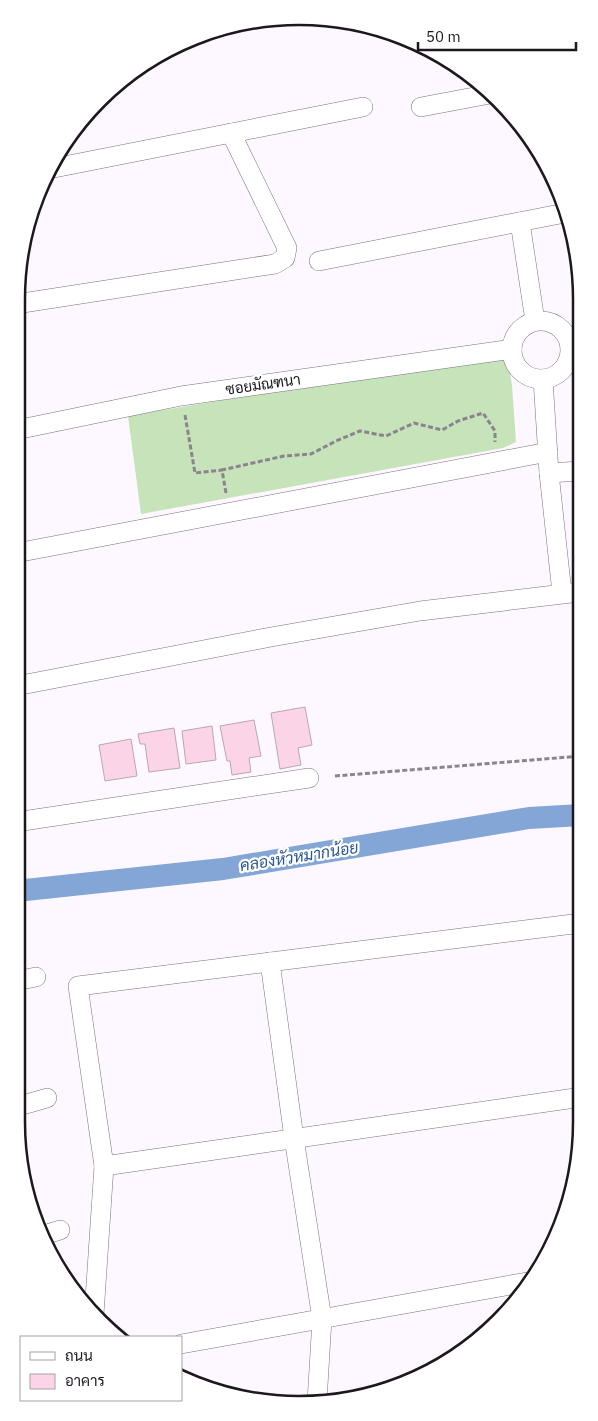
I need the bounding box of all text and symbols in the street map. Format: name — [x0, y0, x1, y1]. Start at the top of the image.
scale bar — [418, 20, 576, 52]
text: 50 m — [426, 27, 461, 46]
street label: ซอยมัณฑนา — [224, 369, 302, 399]
water label: คลองหัวหมากน้อย — [238, 836, 360, 875]
legend — [20, 1336, 182, 1401]
text: ถนน — [65, 1346, 93, 1365]
text: อาคาร — [65, 1371, 105, 1390]

